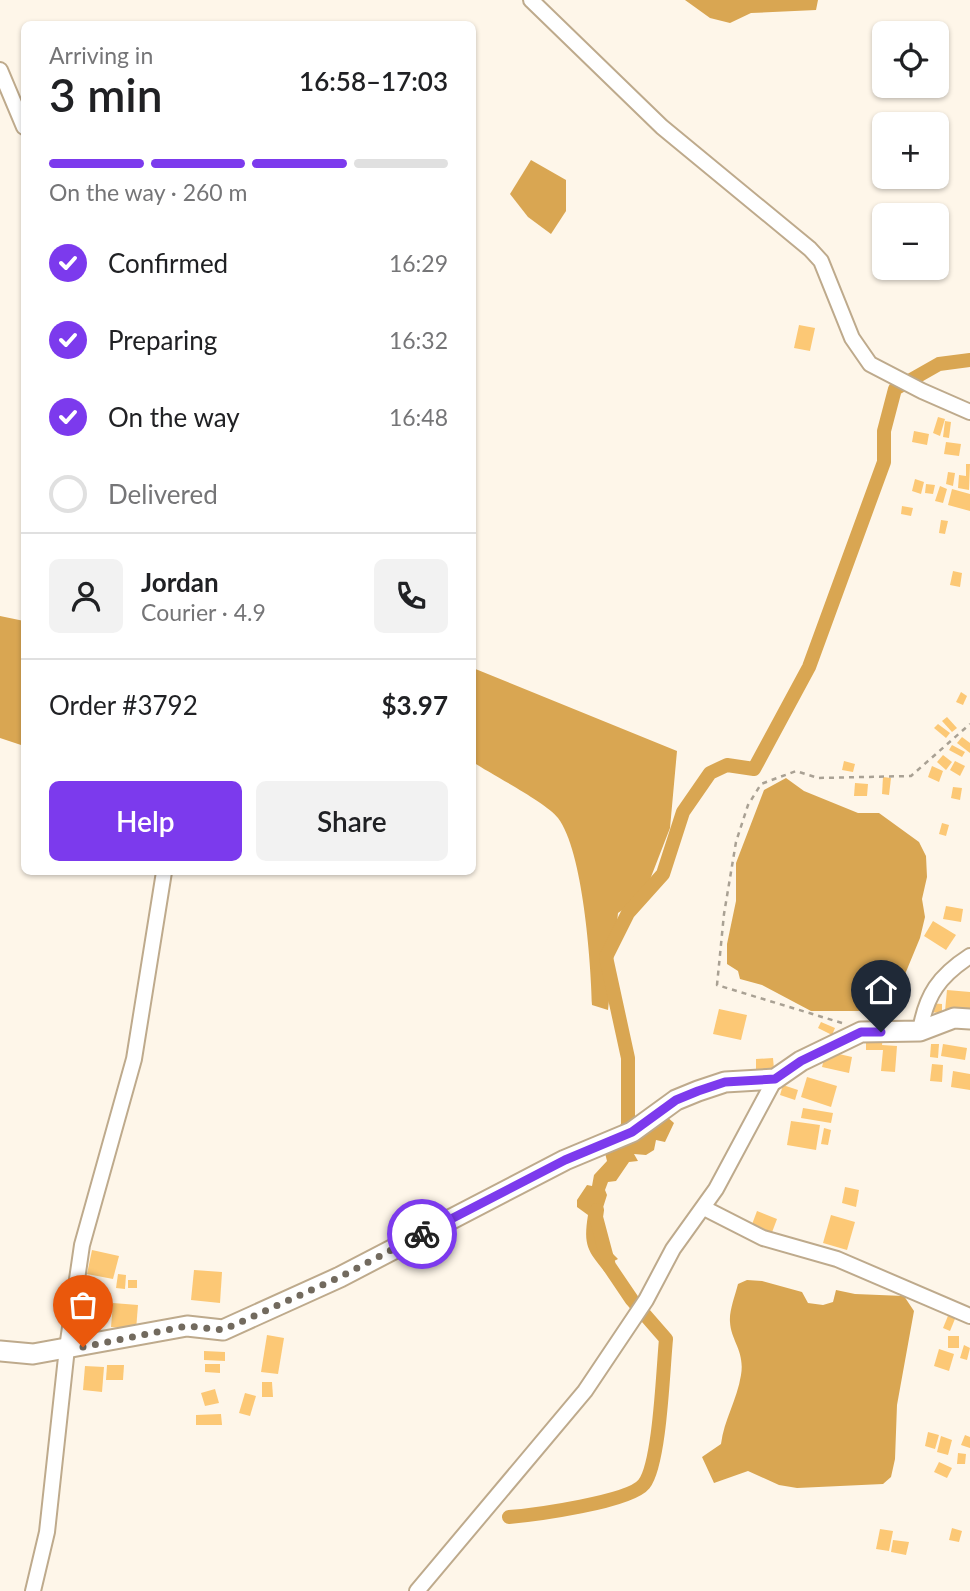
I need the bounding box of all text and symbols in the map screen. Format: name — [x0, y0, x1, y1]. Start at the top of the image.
map controls — [872, 21, 949, 280]
button: locate — [872, 21, 949, 98]
text: Arriving in — [49, 41, 153, 69]
text: 16:58–17:03 — [299, 65, 448, 97]
text: 3 min — [49, 67, 163, 122]
button: + — [872, 112, 949, 189]
text: On the way · 260 m — [49, 178, 248, 206]
button: − — [872, 203, 949, 280]
icon: check — [49, 244, 87, 282]
text: Confirmed — [108, 247, 228, 279]
text: 16:29 — [389, 249, 448, 277]
icon: check — [49, 321, 87, 359]
text: Preparing — [108, 324, 217, 356]
text: 16:32 — [389, 326, 448, 354]
icon: check — [49, 398, 87, 436]
text: On the way — [108, 401, 240, 433]
text: 16:48 — [389, 403, 448, 431]
text: Delivered — [108, 478, 218, 510]
button: person — [49, 559, 123, 633]
button: phone — [374, 559, 448, 633]
text: Jordan — [141, 566, 219, 598]
text: Courier · 4.9 — [141, 598, 266, 626]
text: Order #3792 — [49, 689, 198, 721]
text: $3.97 — [382, 689, 448, 721]
button: Help — [49, 781, 242, 861]
button: Share — [256, 781, 448, 861]
pin — [851, 960, 911, 1032]
icon: home — [862, 971, 900, 1009]
courier — [387, 1199, 457, 1269]
icon: bike — [403, 1215, 441, 1253]
pin — [53, 1275, 113, 1347]
icon: bag — [64, 1286, 102, 1324]

